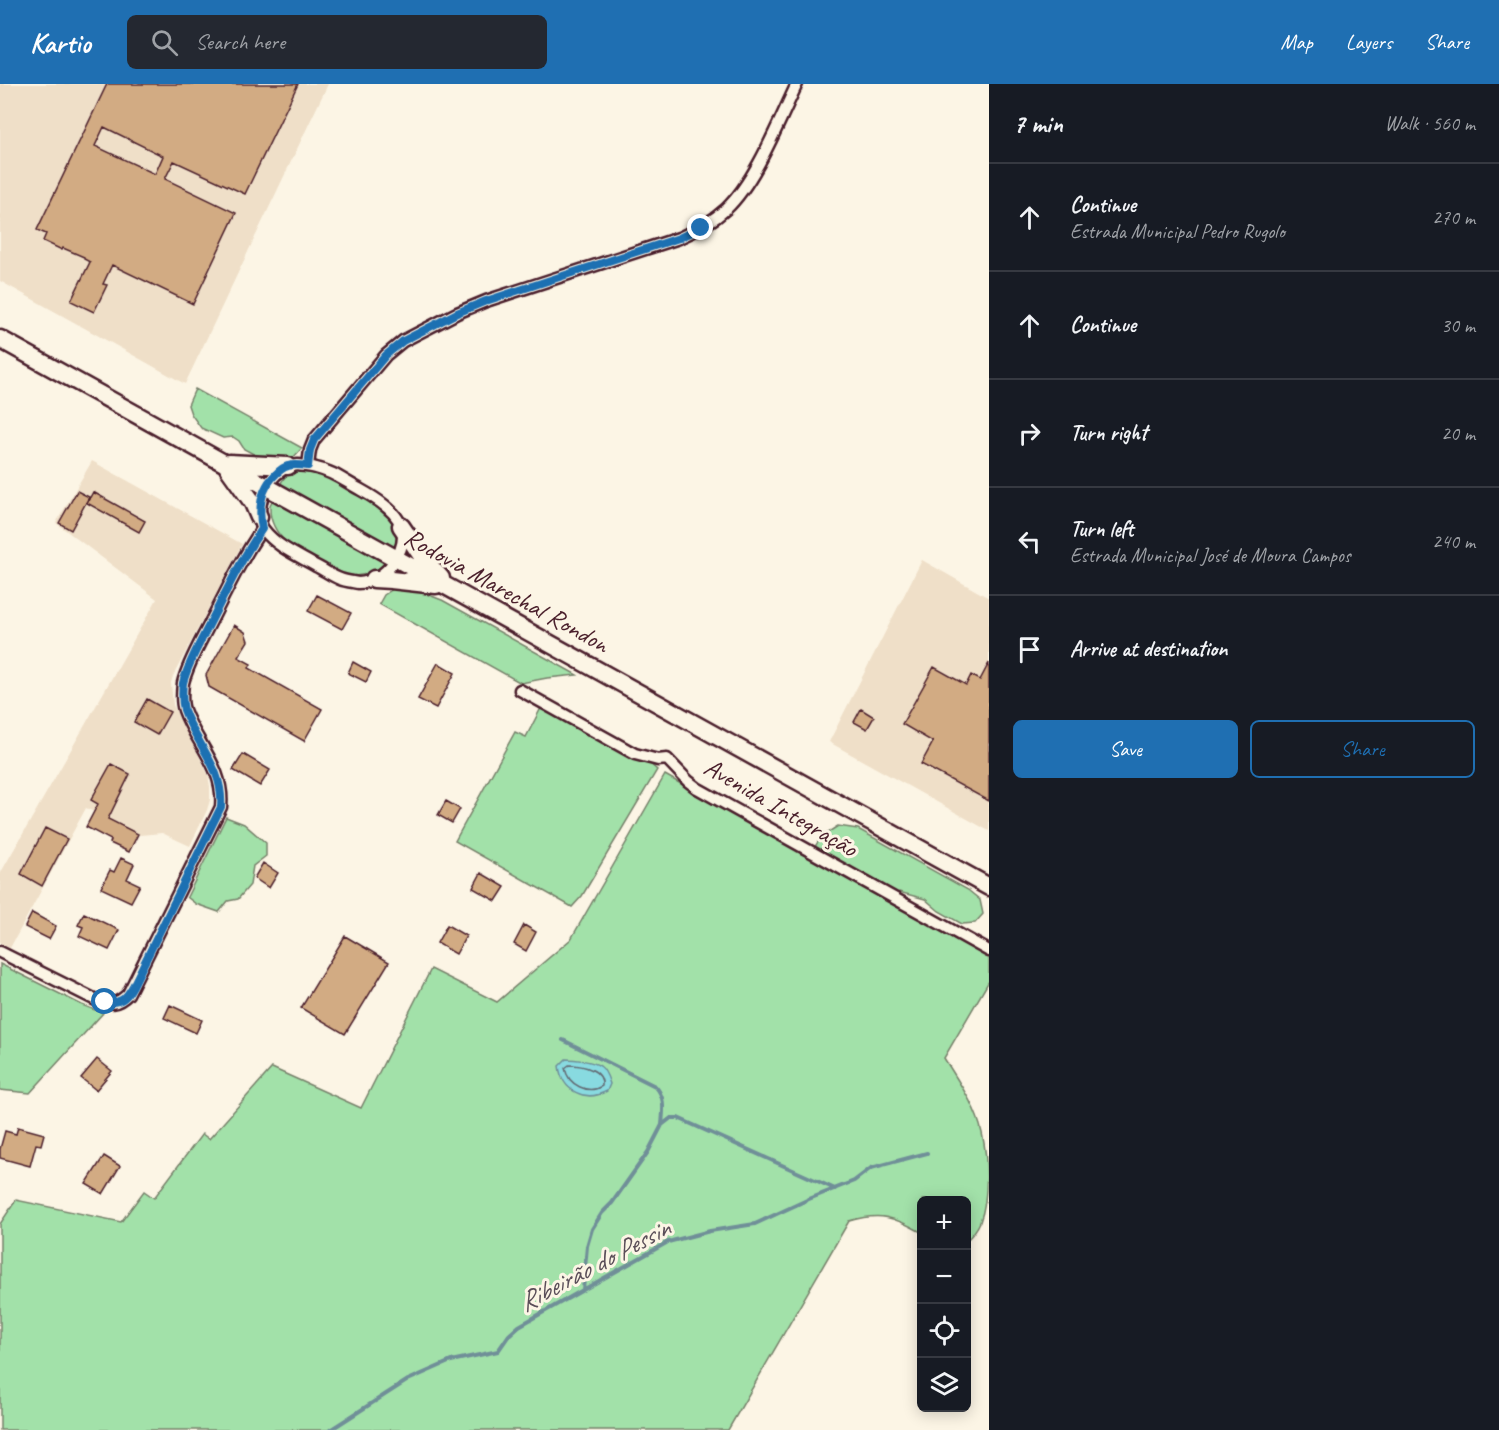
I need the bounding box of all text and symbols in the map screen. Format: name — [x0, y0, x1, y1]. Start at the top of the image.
search box — [127, 15, 547, 69]
text: Kartio — [30, 25, 91, 60]
icon: search — [148, 26, 181, 59]
text: Search here — [196, 28, 285, 56]
text: Map — [1280, 29, 1313, 55]
text: Layers — [1346, 29, 1392, 55]
text: Share — [1425, 29, 1469, 55]
text: 7 min — [1013, 107, 1063, 140]
text: Walk · 560 m — [1385, 111, 1475, 136]
text: Continue — [1070, 191, 1136, 219]
icon: ahead — [1013, 201, 1046, 234]
text: 270 m — [1432, 205, 1475, 230]
route end — [687, 214, 713, 240]
text: Estrada Municipal Pedro Rugolo — [1070, 219, 1285, 244]
icon: ahead — [1013, 309, 1046, 342]
text: Continue — [1070, 311, 1136, 339]
text: 30 m — [1441, 313, 1475, 338]
icon: right — [1013, 417, 1046, 450]
text: Turn right — [1070, 419, 1147, 447]
text: 20 m — [1441, 421, 1475, 446]
text: Turn left — [1070, 515, 1134, 543]
street label: Rodovia Marechal Rondon — [399, 520, 616, 661]
icon: left — [1013, 525, 1046, 558]
text: 240 m — [1432, 529, 1475, 554]
text: Estrada Municipal José de Moura Campos — [1070, 543, 1351, 568]
icon: arrive — [1013, 633, 1046, 666]
text: Arrive at destination — [1070, 635, 1227, 663]
button: Save — [1013, 720, 1238, 778]
button: Share — [1250, 720, 1475, 778]
street label: Avenida Integração — [698, 750, 865, 865]
route start — [91, 988, 117, 1014]
map controls — [917, 1196, 971, 1412]
button: + — [917, 1196, 971, 1250]
water label: Ribeirão do Pessin — [513, 1210, 677, 1319]
button: − — [917, 1250, 971, 1304]
button: locate — [917, 1304, 971, 1358]
button: layers — [917, 1358, 971, 1412]

